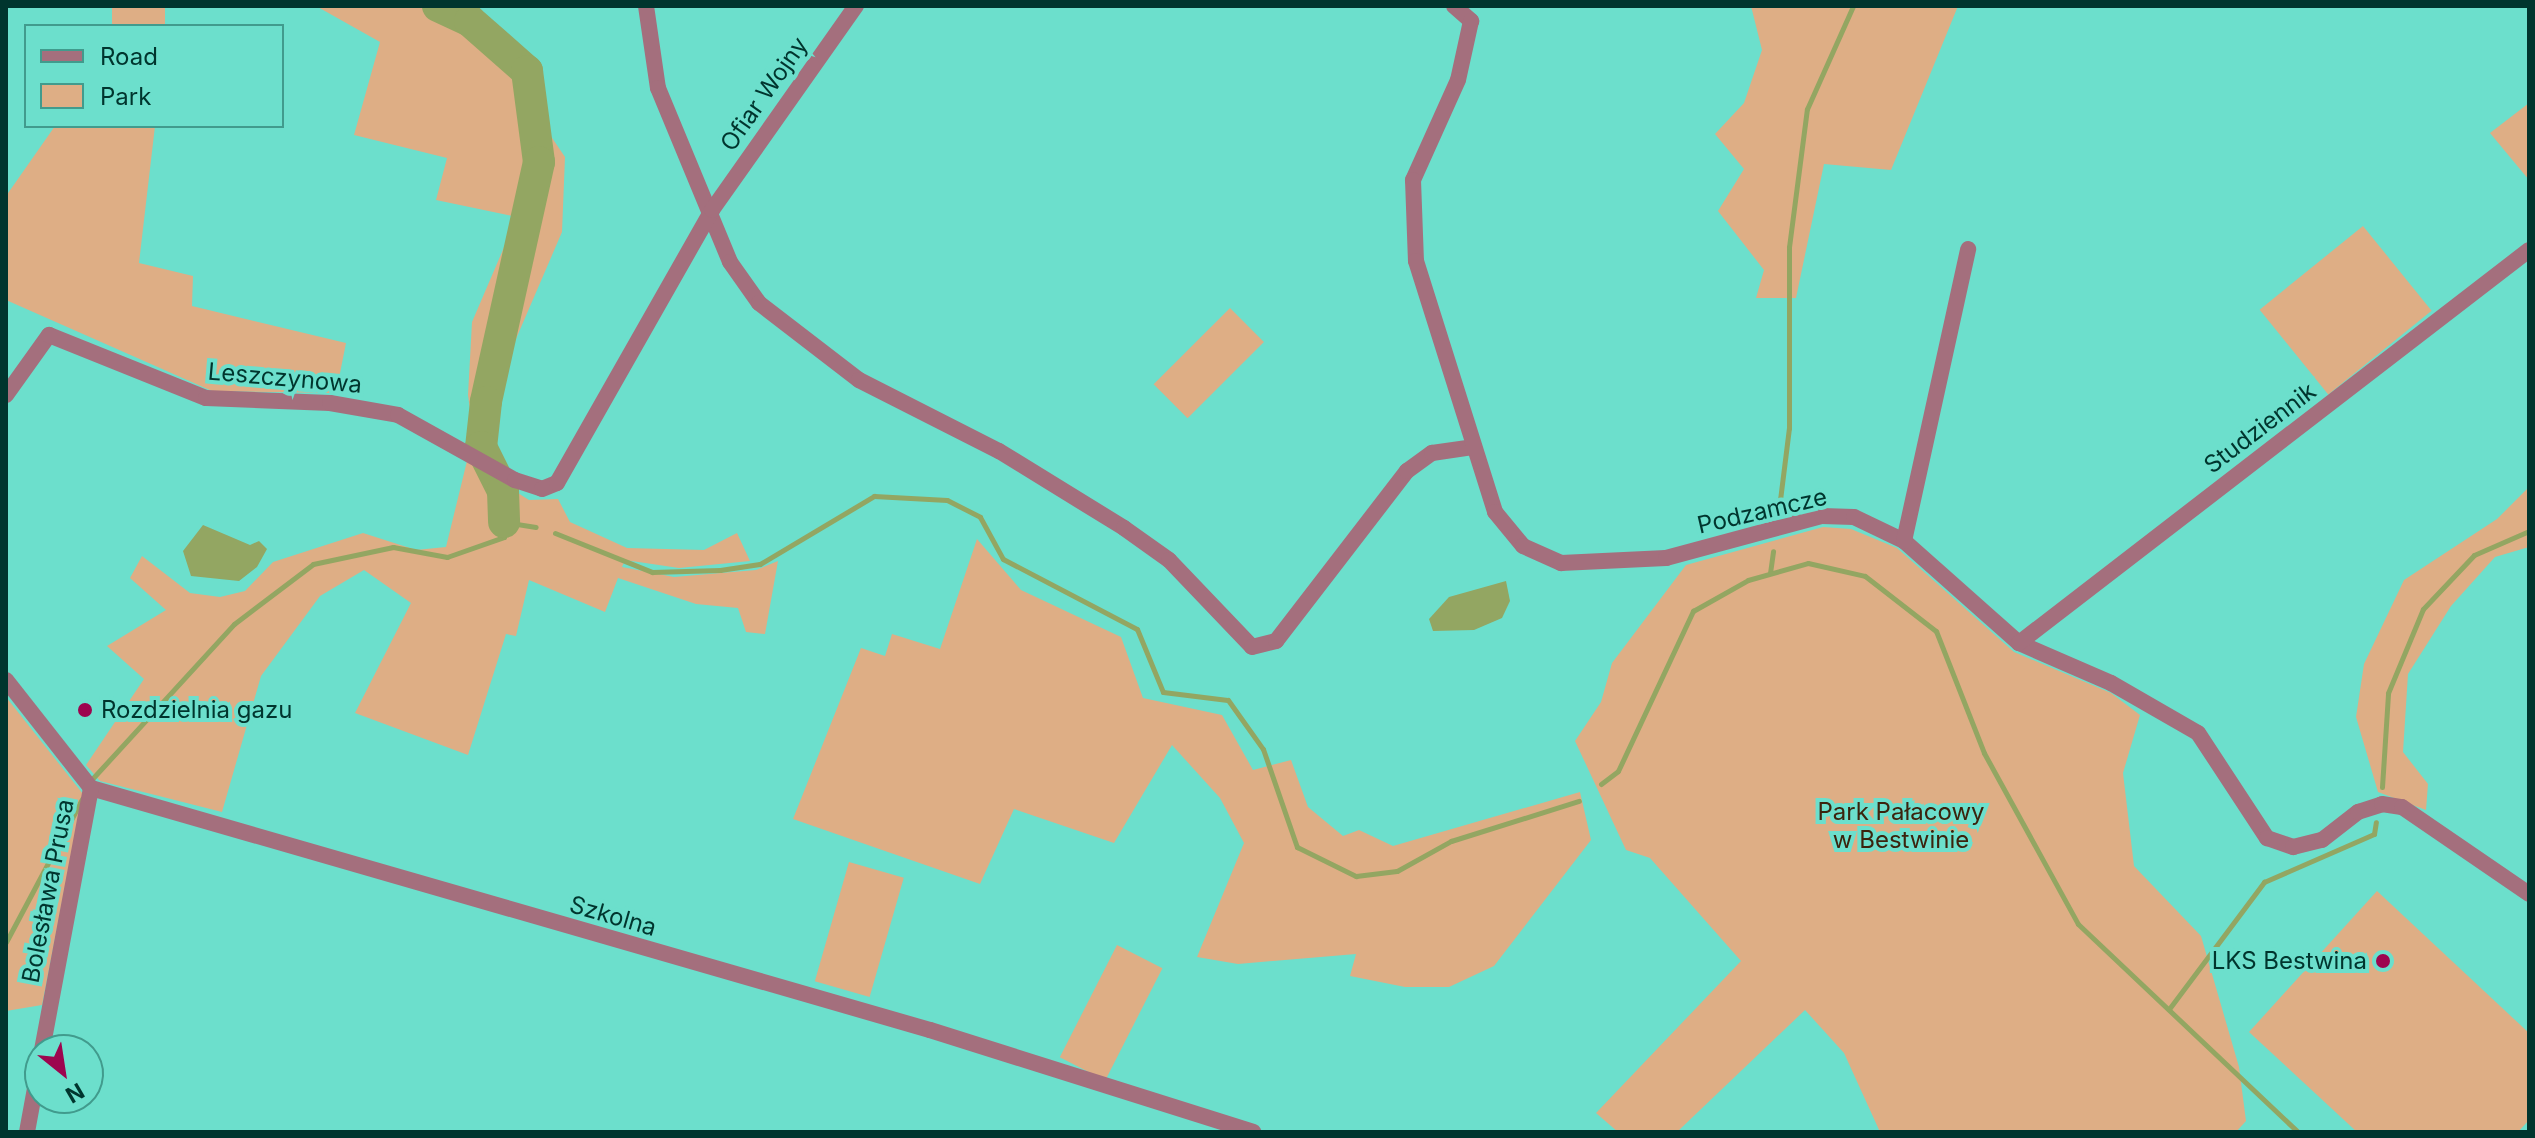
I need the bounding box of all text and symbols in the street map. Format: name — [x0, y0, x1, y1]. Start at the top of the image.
legend — [24, 24, 284, 128]
street label: Ofiar Wojny — [714, 32, 814, 156]
text: Road — [100, 42, 158, 71]
text: Park — [100, 82, 151, 111]
street label: Leszczynowa — [207, 357, 363, 399]
street label: Studziennik — [2198, 377, 2322, 479]
street label: Podzamcze — [1694, 482, 1830, 540]
place label: Rozdzielnia gazu — [101, 696, 292, 724]
marker: Rozdzielnia gazu — [76, 701, 94, 719]
street label: Bolesława Prusa — [16, 797, 80, 985]
park label: Park Pałacowy w Bestwinie — [1817, 798, 1985, 854]
street label: Szkolna — [566, 890, 660, 942]
place label: LKS Bestwina — [2212, 947, 2367, 975]
marker: LKS Bestwina — [2374, 952, 2392, 970]
north arrow — [24, 1034, 104, 1114]
text: N — [61, 1078, 89, 1109]

